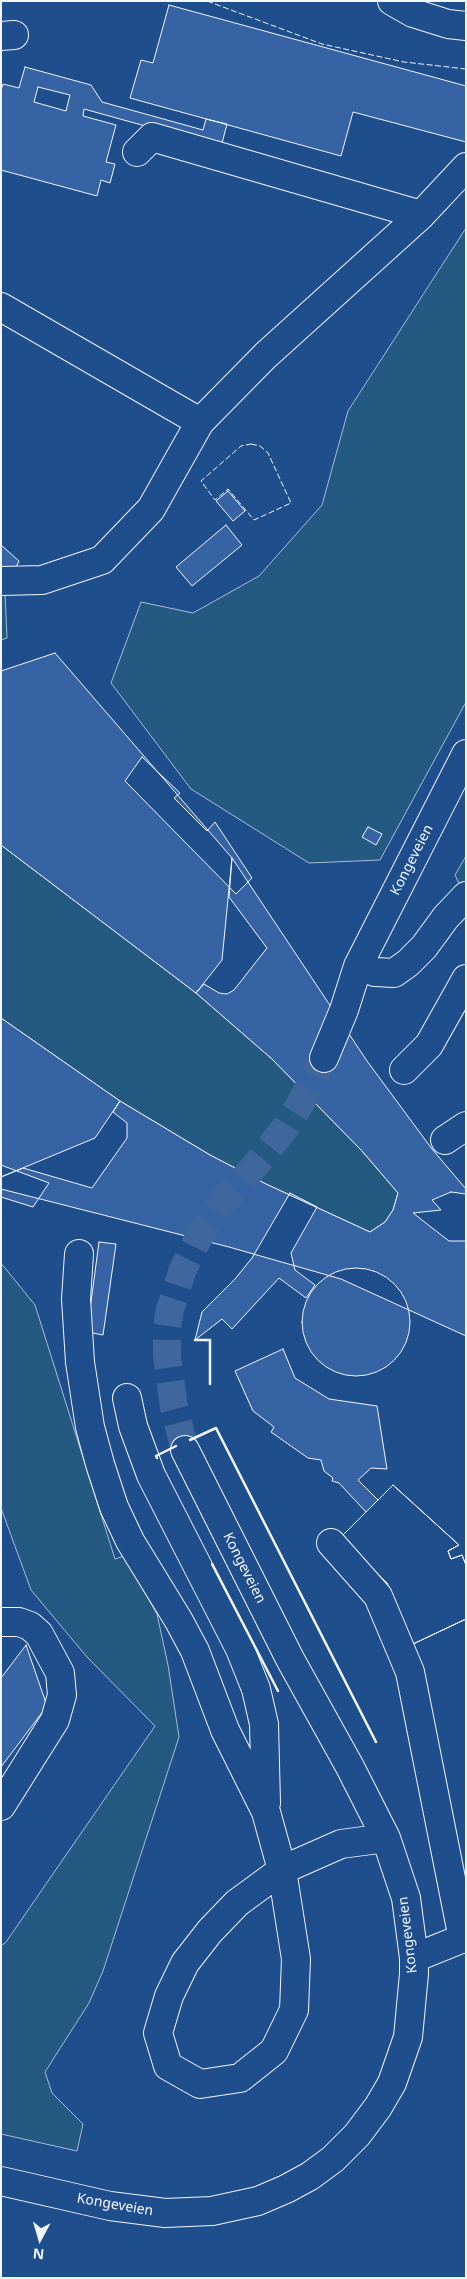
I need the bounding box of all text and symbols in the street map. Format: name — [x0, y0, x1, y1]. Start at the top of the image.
street label: Kongeveien — [387, 822, 437, 898]
street label: Kongeveien — [219, 1530, 269, 1606]
street label: Kongeveien — [395, 1896, 421, 1974]
street label: Kongeveien — [76, 2190, 154, 2220]
north arrow — [15, 2214, 65, 2264]
text: N — [32, 2244, 45, 2264]

